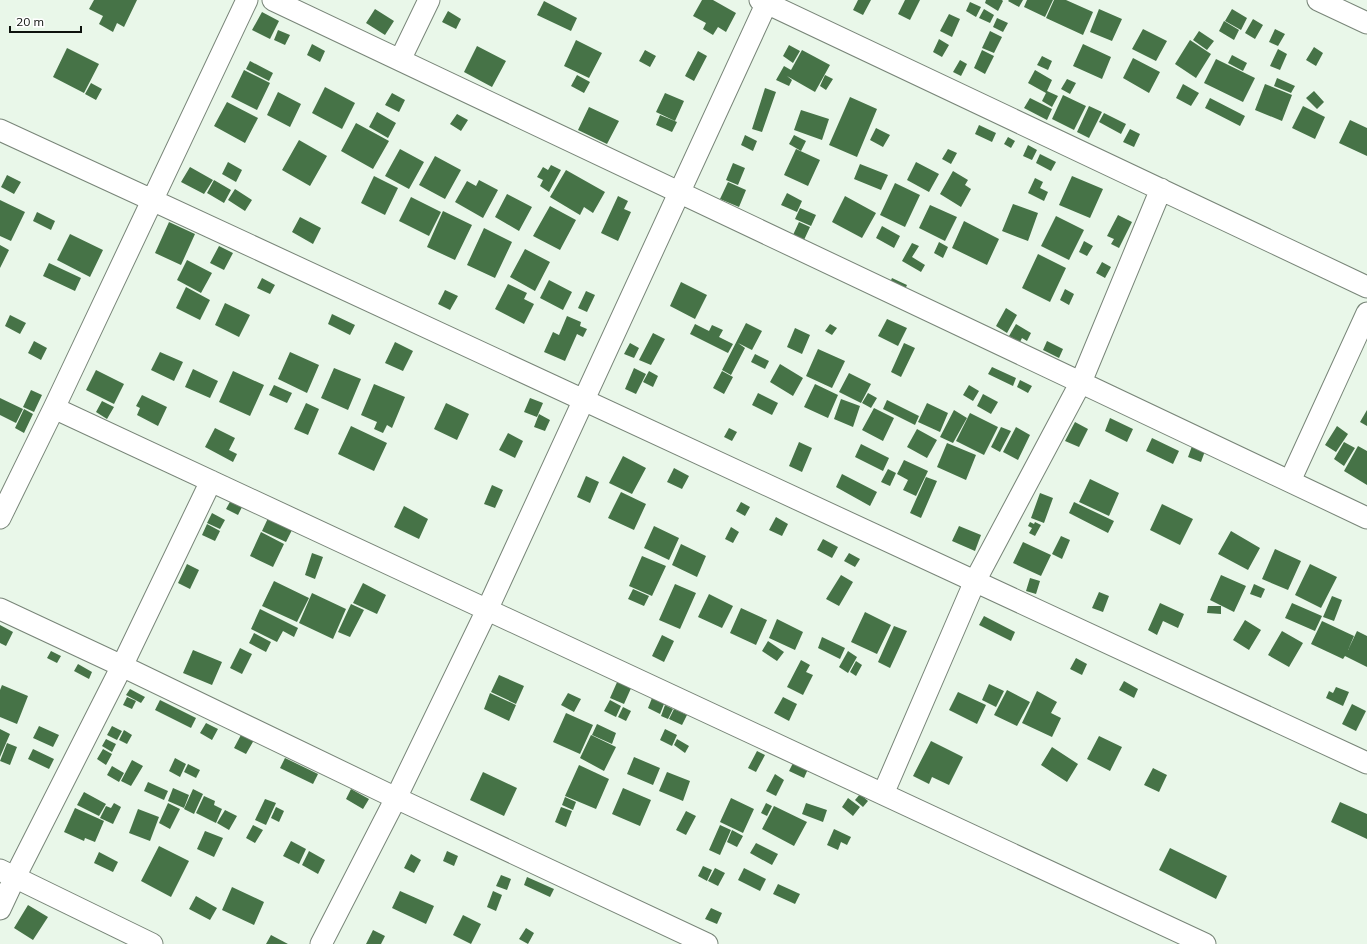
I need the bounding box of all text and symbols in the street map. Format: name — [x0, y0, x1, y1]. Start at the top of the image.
scale bar — [10, 8, 81, 34]
text: 20 m — [16, 14, 44, 29]

